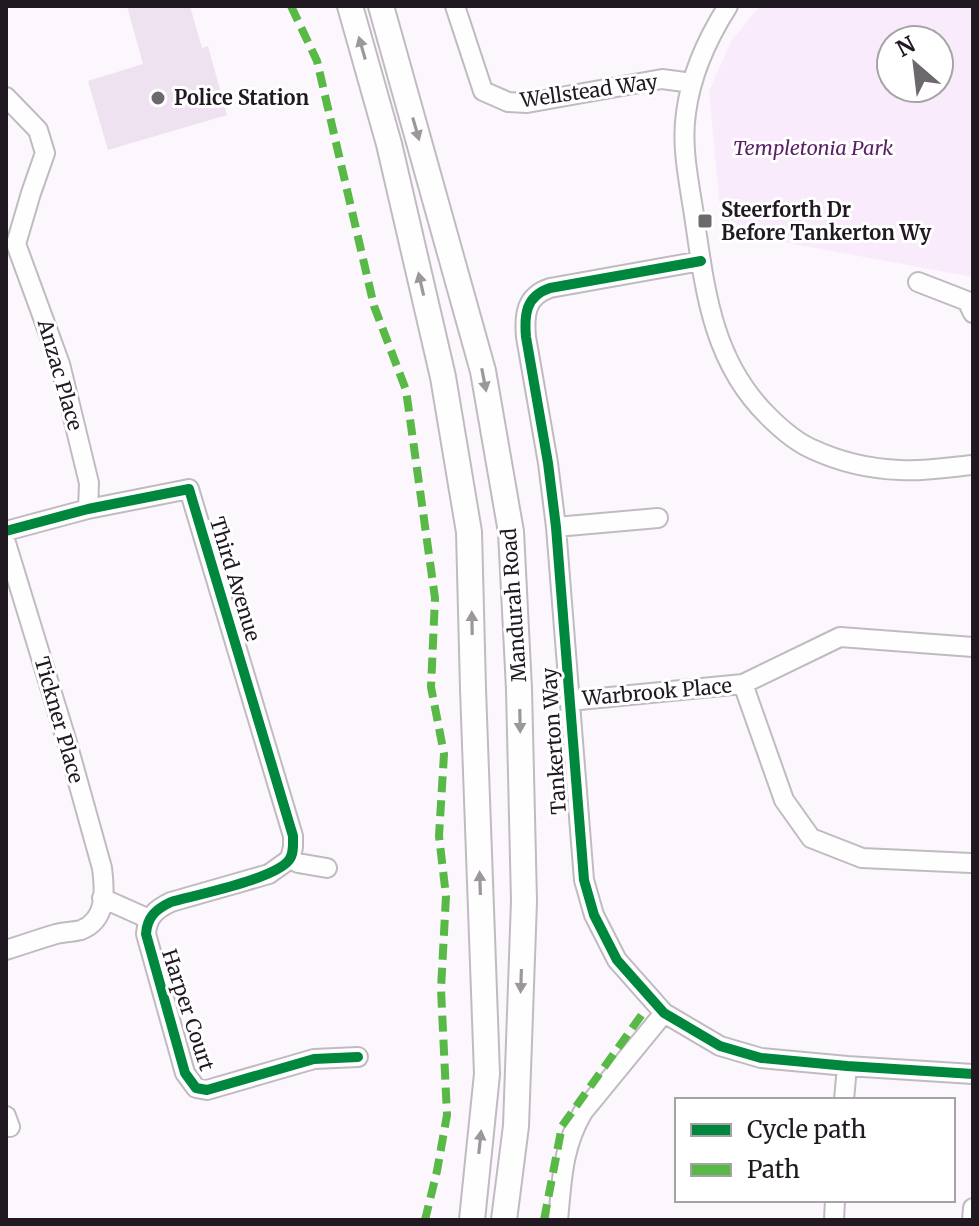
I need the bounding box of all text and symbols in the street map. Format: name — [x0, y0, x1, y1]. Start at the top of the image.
north arrow — [875, 24, 955, 104]
text: N — [891, 30, 920, 63]
one-way arrow — [355, 36, 368, 60]
street label: Wellstead Way — [518, 68, 659, 113]
place label: Police Station — [174, 85, 309, 110]
marker: Police Station — [149, 89, 167, 107]
one-way arrow — [410, 117, 423, 141]
park label: Templetonia Park — [733, 135, 893, 160]
place label: Steerforth Dr Before Tankerton Wy — [721, 197, 931, 245]
marker: Steerforth Dr Before Tankerton Wy — [696, 212, 714, 230]
one-way arrow — [414, 271, 427, 296]
street label: Anzac Place — [32, 316, 88, 433]
one-way arrow — [478, 367, 491, 392]
street label: Third Avenue — [205, 514, 266, 644]
street label: Mandurah Road — [496, 527, 531, 683]
one-way arrow — [465, 610, 478, 635]
street label: Tickner Place — [29, 654, 89, 786]
street label: Tankerton Way — [536, 666, 571, 815]
street label: Warbrook Place — [580, 673, 733, 711]
one-way arrow — [514, 709, 526, 734]
one-way arrow — [474, 870, 487, 895]
street label: Harper Court — [157, 946, 220, 1074]
one-way arrow — [514, 969, 527, 994]
legend — [675, 1098, 955, 1202]
text: Cycle path — [747, 1114, 866, 1145]
one-way arrow — [474, 1130, 487, 1155]
text: Path — [747, 1154, 800, 1185]

